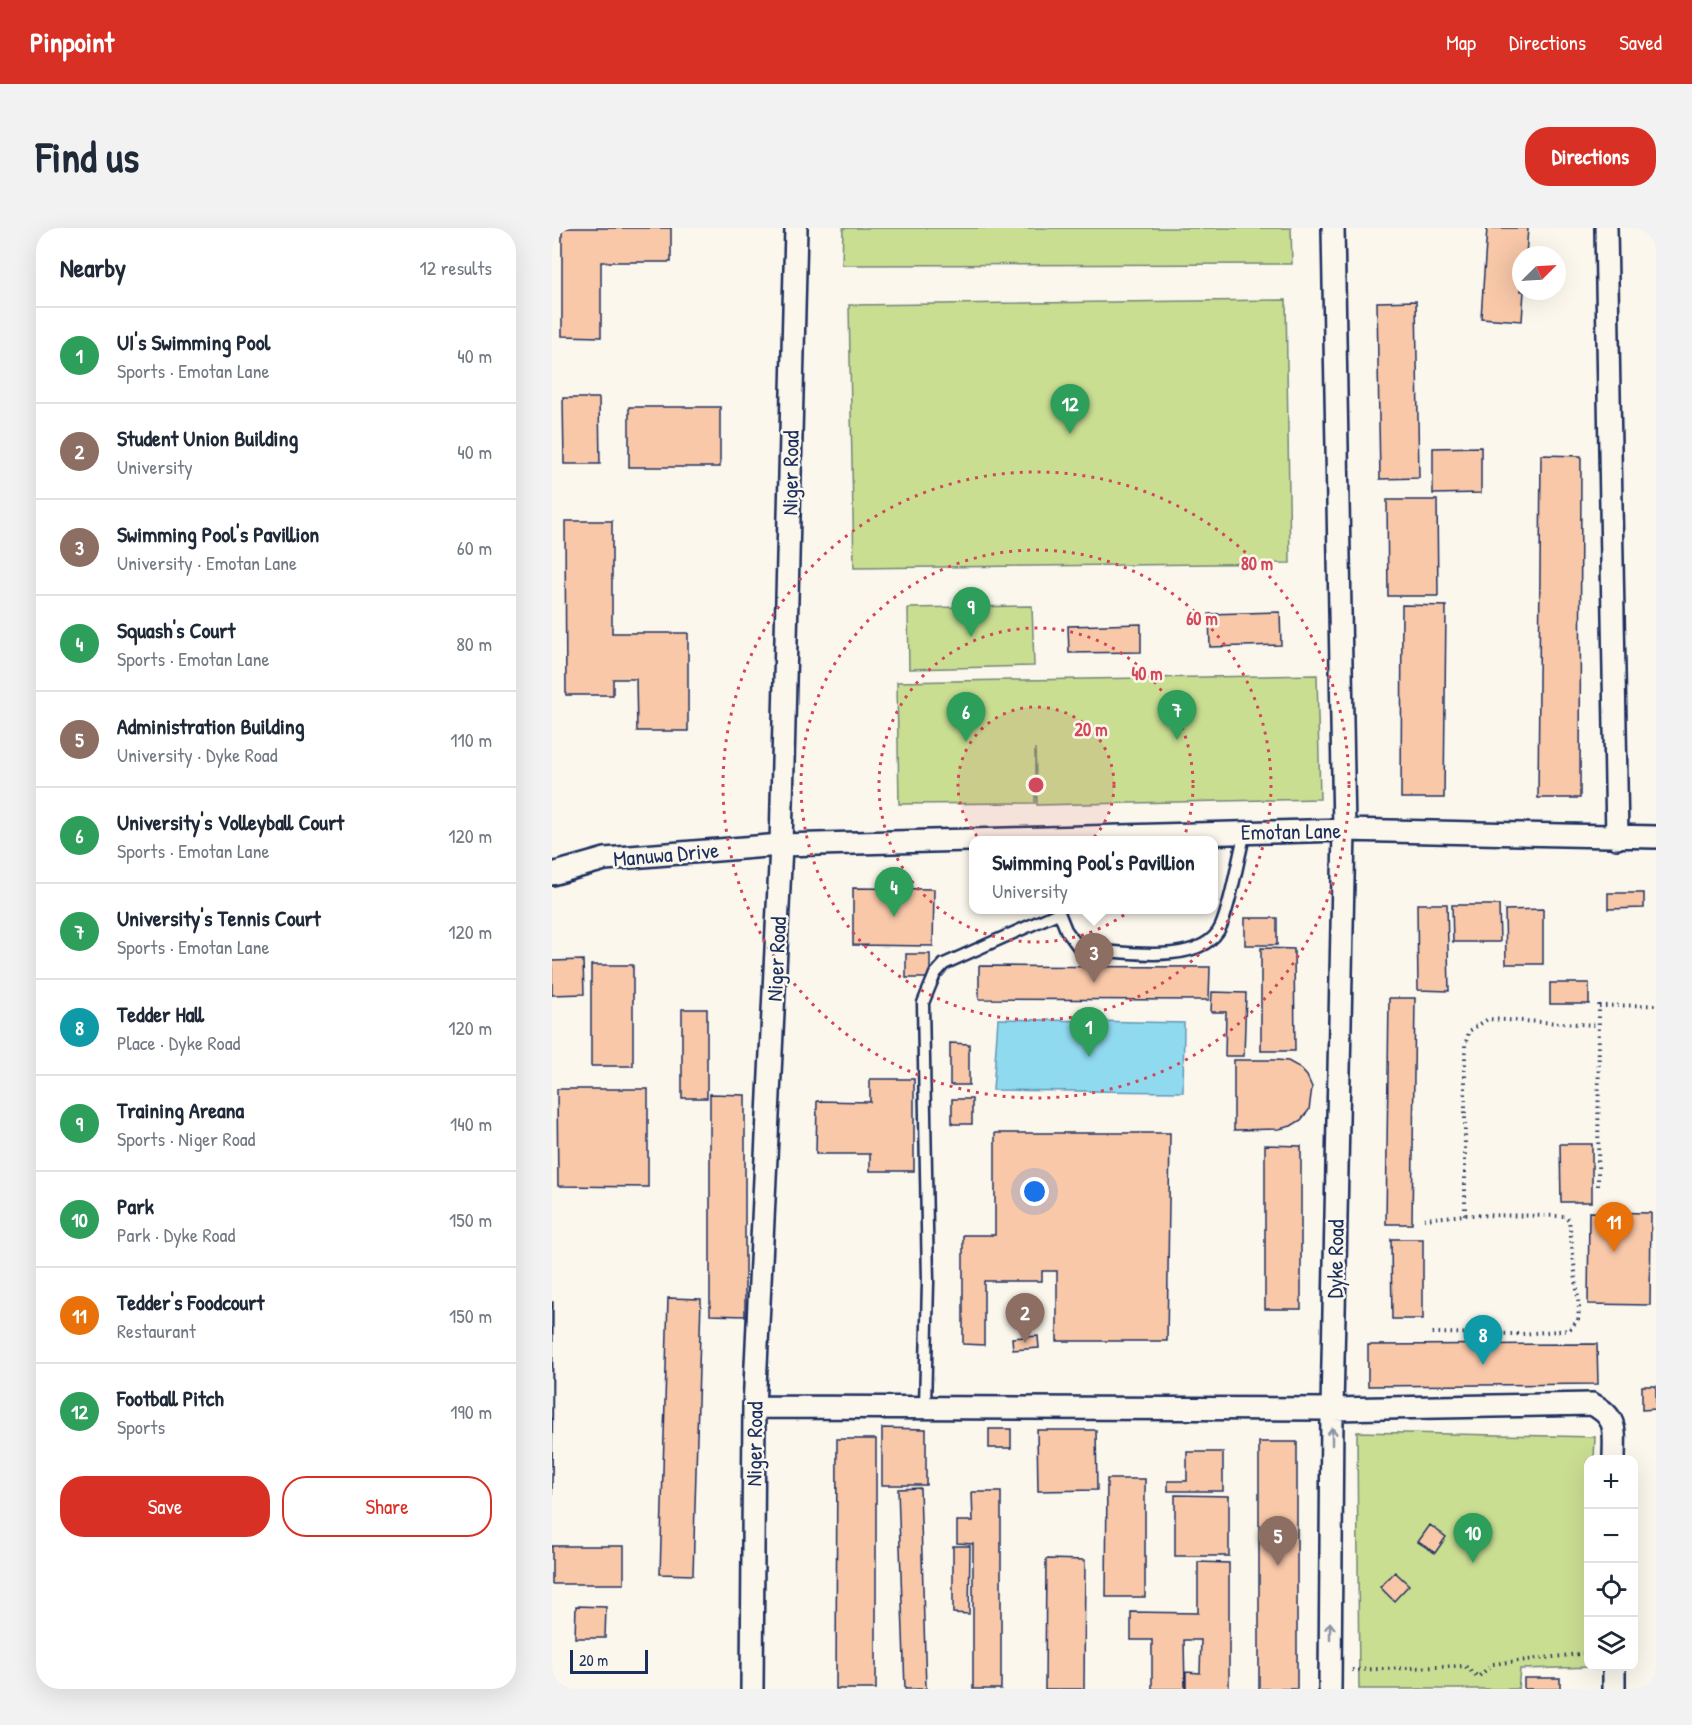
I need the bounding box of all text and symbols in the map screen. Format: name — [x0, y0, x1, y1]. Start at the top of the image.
text: Pinpoint — [30, 23, 114, 61]
text: Map — [1446, 28, 1476, 57]
text: Directions — [1509, 28, 1586, 57]
text: Saved — [1619, 28, 1662, 57]
button: Directions — [1525, 127, 1656, 186]
text: Find us — [36, 128, 139, 185]
north arrow — [1512, 246, 1566, 300]
text: Nearby — [60, 250, 126, 285]
text: 12 results — [420, 254, 492, 281]
text: UI's Swimming Pool — [117, 327, 270, 357]
text: 1 — [76, 342, 83, 369]
text: 40 m — [457, 342, 492, 369]
text: Sports · Emotan Lane — [117, 357, 269, 384]
pin: 12 — [1050, 384, 1090, 434]
text: Student Union Building — [117, 423, 298, 453]
street label: Niger Road — [774, 430, 806, 516]
text: 2 — [75, 438, 84, 465]
text: 40 m — [457, 438, 492, 465]
text: University — [117, 453, 193, 480]
text: Swimming Pool's Pavillion — [117, 519, 319, 549]
text: 3 — [75, 534, 84, 561]
text: 60 m — [457, 534, 492, 561]
text: University · Emotan Lane — [117, 549, 297, 576]
text: 80 m — [1241, 551, 1273, 576]
pin: 9 — [952, 588, 990, 637]
text: 60 m — [1186, 606, 1218, 631]
text: Squash's Court — [117, 615, 235, 645]
text: 4 — [76, 630, 83, 657]
text: 80 m — [456, 630, 492, 657]
text: Sports · Emotan Lane — [117, 645, 269, 672]
text: 40 m — [1131, 661, 1163, 686]
pin: 7 — [1158, 690, 1196, 740]
pin: 6 — [946, 692, 986, 742]
text: Administration Building — [117, 711, 305, 741]
text: 20 m — [1075, 717, 1107, 742]
text: 5 — [75, 726, 84, 753]
text: 110 m — [450, 726, 492, 753]
text: University · Dyke Road — [117, 741, 278, 768]
centre of rings — [1026, 775, 1046, 795]
text: University's Volleyball Court — [117, 807, 344, 837]
street label: Emotan Lane — [1241, 815, 1342, 847]
text: 6 — [76, 822, 83, 849]
text: 120 m — [448, 822, 492, 849]
street label: Manuwa Drive — [612, 834, 720, 874]
popup — [969, 836, 1218, 914]
text: Sports · Emotan Lane — [117, 837, 269, 864]
text: Swimming Pool's Pavillion — [992, 847, 1195, 877]
pin: 4 — [874, 868, 914, 917]
text: University — [992, 877, 1068, 904]
text: University's Tennis Court — [117, 903, 321, 933]
street label: Niger Road — [759, 915, 793, 1002]
text: 7 — [75, 918, 84, 945]
text: 120 m — [448, 918, 492, 945]
text: Sports · Emotan Lane — [117, 933, 269, 960]
pin: 3 — [1074, 934, 1114, 983]
text: Tedder Hall — [117, 999, 204, 1029]
pin: 1 — [1070, 1008, 1108, 1057]
text: 8 — [75, 1014, 84, 1041]
text: 120 m — [448, 1014, 492, 1041]
text: Place · Dyke Road — [117, 1029, 240, 1056]
text: Training Areana — [117, 1095, 244, 1125]
text: 9 — [76, 1110, 83, 1137]
text: 140 m — [450, 1110, 492, 1137]
text: Sports · Niger Road — [117, 1125, 255, 1152]
your location — [1020, 1177, 1049, 1206]
text: Park — [117, 1191, 154, 1221]
pin: 11 — [1594, 1202, 1634, 1252]
text: 10 — [71, 1206, 88, 1233]
text: 150 m — [449, 1206, 492, 1233]
street label: Dyke Road — [1319, 1219, 1351, 1299]
text: Park · Dyke Road — [117, 1221, 235, 1248]
text: Tedder's Foodcourt — [117, 1287, 264, 1317]
pin: 2 — [1006, 1294, 1044, 1343]
text: 11 — [72, 1302, 87, 1329]
text: 150 m — [449, 1302, 492, 1329]
pin: 8 — [1464, 1316, 1502, 1365]
text: Restaurant — [117, 1317, 196, 1344]
text: Football Pitch — [117, 1383, 224, 1413]
text: 12 — [71, 1398, 88, 1425]
text: 190 m — [450, 1398, 492, 1425]
street label: Niger Road — [738, 1401, 770, 1487]
text: Sports — [117, 1413, 165, 1440]
one-way arrow — [1326, 1426, 1338, 1446]
map controls — [1584, 1455, 1638, 1671]
button: + — [1584, 1455, 1638, 1509]
button: Save — [60, 1476, 270, 1537]
button: Share — [282, 1476, 492, 1537]
button: − — [1584, 1509, 1638, 1563]
pin: 10 — [1454, 1514, 1492, 1563]
pin: 5 — [1258, 1516, 1298, 1566]
button: locate — [1584, 1563, 1638, 1617]
button: layers — [1584, 1617, 1638, 1671]
one-way arrow — [1324, 1621, 1336, 1641]
scale bar — [570, 1647, 648, 1674]
text: 20 m — [579, 1649, 608, 1671]

